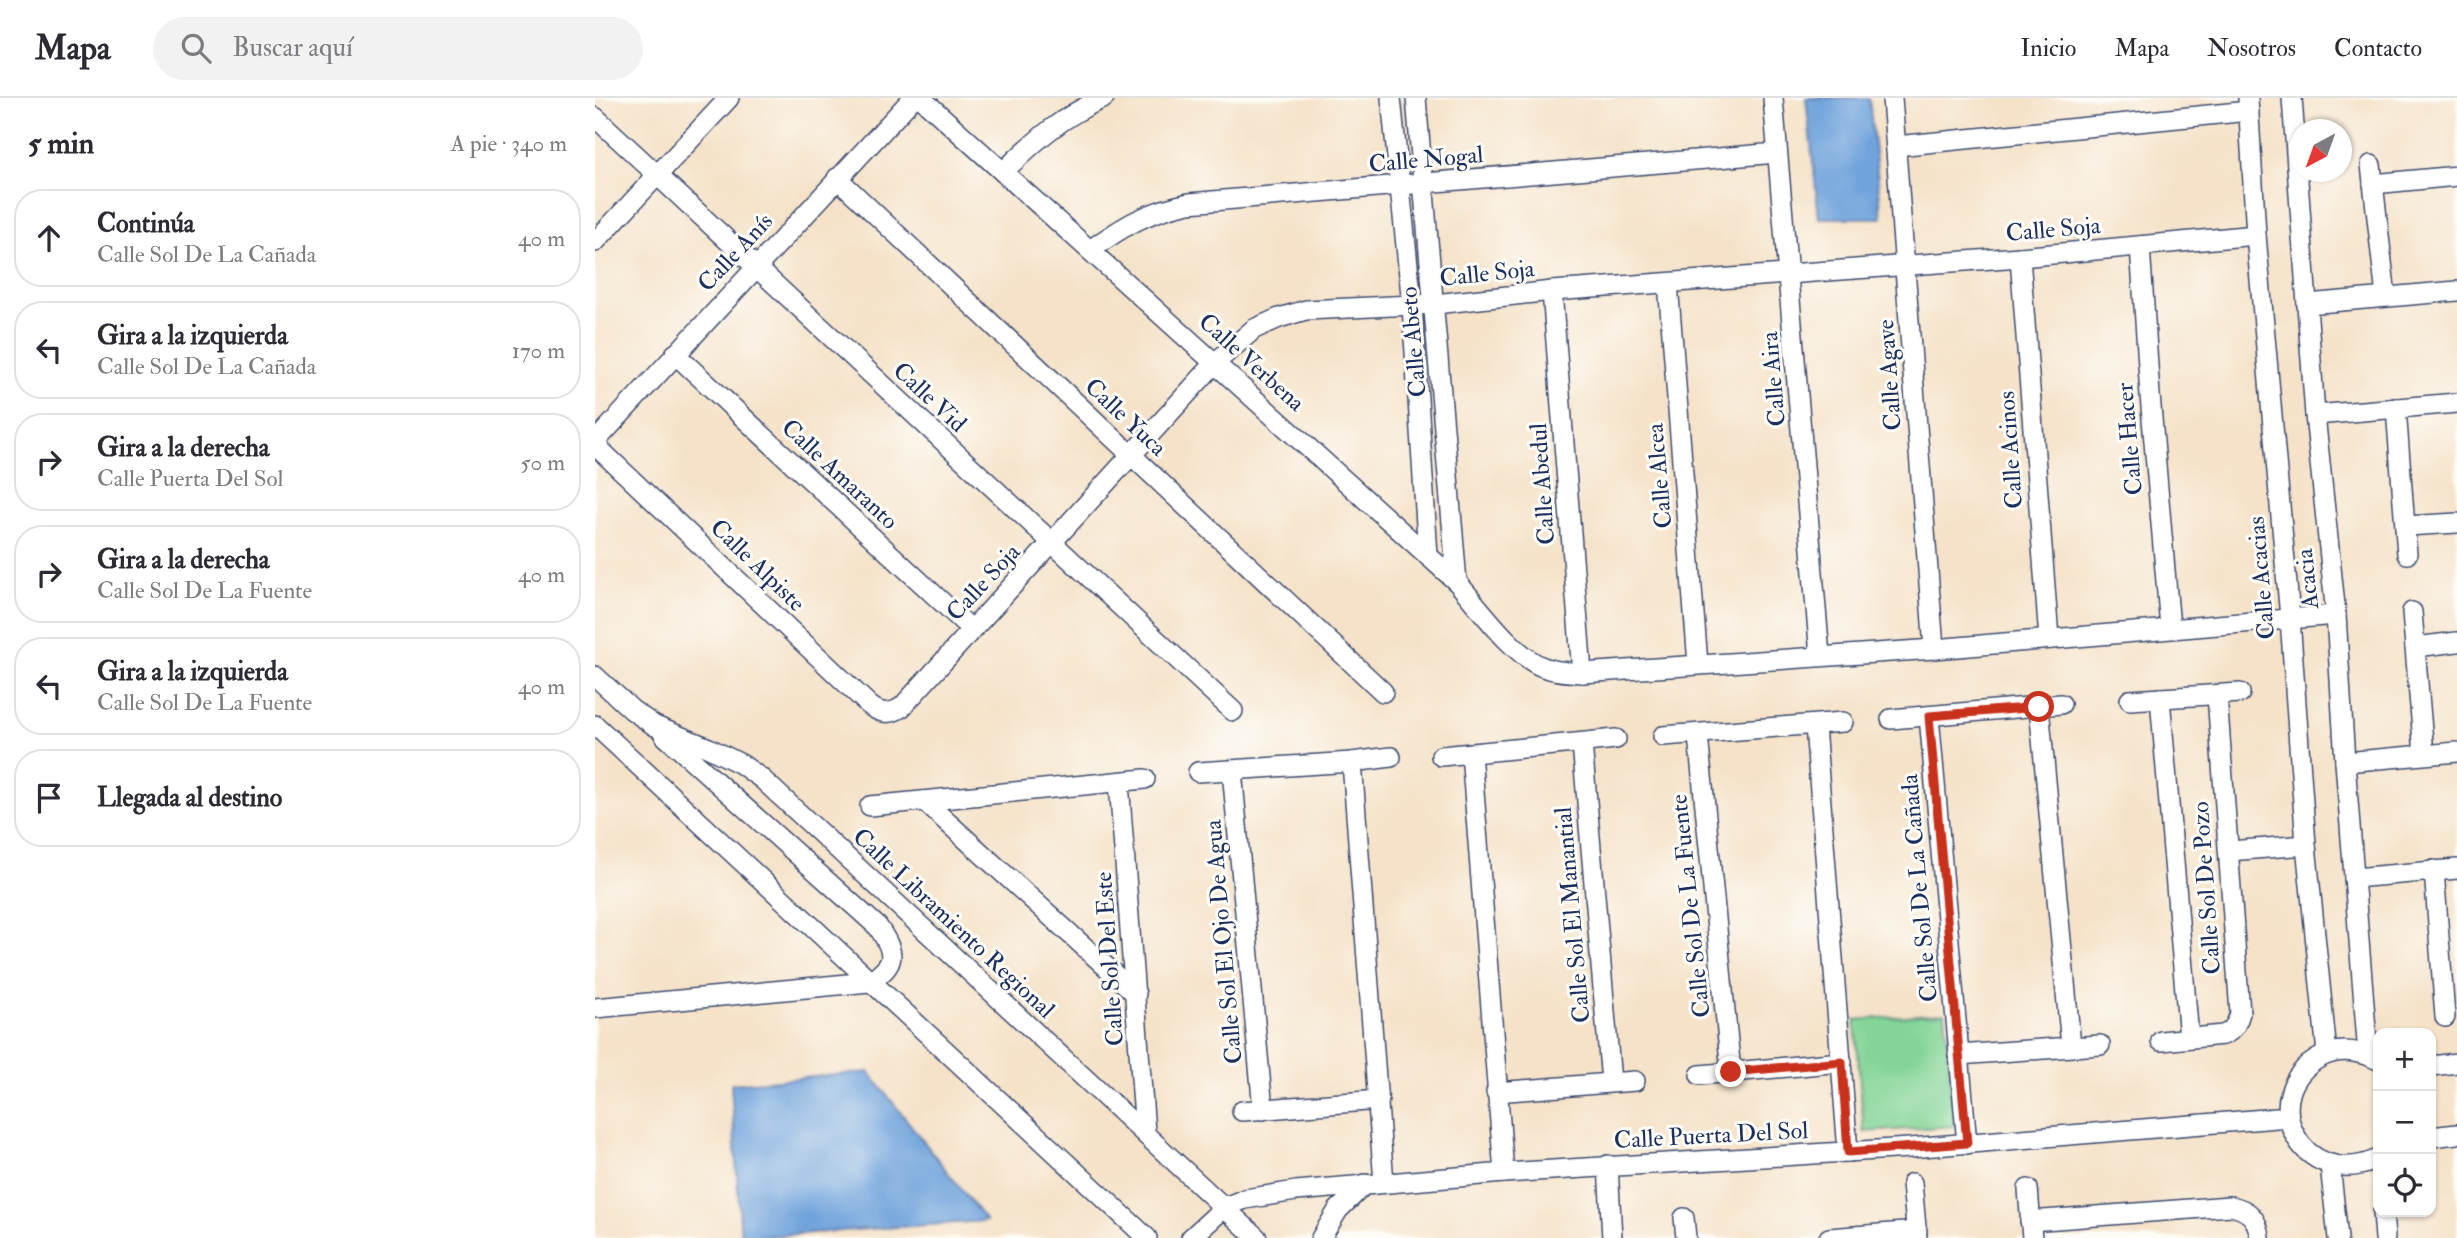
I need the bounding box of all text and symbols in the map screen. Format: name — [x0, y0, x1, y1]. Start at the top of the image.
search box — [153, 17, 643, 80]
text: Mapa — [35, 28, 111, 69]
icon: search — [177, 29, 215, 67]
text: Buscar aquí — [233, 32, 353, 64]
text: Inicio — [2021, 33, 2076, 64]
text: Mapa — [2114, 33, 2169, 64]
text: Nosotros — [2207, 33, 2296, 64]
text: Contacto — [2334, 33, 2422, 64]
north arrow — [2289, 119, 2352, 182]
text: 5 min — [28, 125, 94, 162]
text: A pie · 340 m — [451, 129, 567, 158]
street label: Calle Nogal — [1367, 139, 1485, 180]
street label: Calle Anís — [691, 206, 780, 298]
text: Continúa — [97, 208, 195, 240]
street label: Calle Soja — [2004, 210, 2103, 249]
icon: ahead — [30, 219, 68, 257]
text: 40 m — [518, 224, 565, 253]
text: Calle Sol De La Cañada — [97, 240, 316, 269]
street label: Calle Soja — [1438, 253, 1537, 294]
street label: Calle Abeto — [1393, 285, 1434, 399]
street label: Calle Verbena — [1192, 306, 1312, 419]
street label: Calle Agave — [1870, 318, 1909, 432]
text: Gira a la izquierda — [97, 320, 288, 352]
street label: Calle Aira — [1754, 329, 1793, 428]
icon: left — [30, 331, 68, 369]
text: 170 m — [512, 336, 565, 365]
text: Calle Sol De La Cañada — [97, 352, 316, 381]
street label: Calle Vid — [886, 355, 973, 439]
street label: Calle Yuca — [1078, 372, 1174, 464]
street label: Calle Hacer — [2109, 381, 2150, 497]
street label: Calle Acinos — [1991, 390, 2030, 510]
street label: Calle Amaranto — [775, 412, 905, 536]
street label: Calle Alcea — [1639, 421, 1680, 530]
street label: Calle Abedul — [1523, 422, 1562, 546]
text: Gira a la derecha — [97, 432, 270, 464]
icon: right — [30, 443, 68, 481]
text: 50 m — [521, 448, 565, 477]
text: Calle Puerta Del Sol — [97, 464, 283, 493]
street label: Calle Alpiste — [704, 512, 812, 618]
street label: Calle Acacias — [2241, 515, 2282, 641]
street label: Calle Soja — [940, 536, 1028, 628]
text: Gira a la derecha — [97, 544, 270, 576]
street label: Acacia — [2289, 546, 2326, 612]
icon: right — [30, 555, 68, 593]
text: 40 m — [518, 560, 565, 589]
text: Calle Sol De La Fuente — [97, 576, 312, 605]
text: Gira a la izquierda — [97, 656, 288, 688]
icon: left — [30, 667, 68, 705]
text: 40 m — [518, 672, 565, 701]
text: Calle Sol De La Fuente — [97, 688, 312, 717]
route start — [2023, 691, 2054, 722]
street label: Calle Sol De La Cañada — [1894, 772, 1945, 1003]
icon: arrive — [30, 779, 68, 817]
text: Llegada al destino — [97, 782, 282, 814]
street label: Calle Sol De La Fuente — [1663, 793, 1718, 1019]
street label: Calle Sol De Pozo — [2185, 800, 2228, 976]
street label: Calle Sol El Manantial — [1548, 806, 1597, 1024]
street label: Calle Sol El Ojo De Agua — [1197, 817, 1250, 1065]
street label: Calle Libramiento Regional — [846, 822, 1061, 1025]
street label: Calle Sol Del Este — [1088, 871, 1131, 1047]
map controls — [2373, 1028, 2436, 1217]
button: + — [2373, 1028, 2436, 1091]
route end — [1715, 1056, 1746, 1087]
button: − — [2373, 1091, 2436, 1154]
street label: Calle Puerta Del Sol — [1613, 1115, 1809, 1156]
button: locate — [2373, 1154, 2436, 1217]

